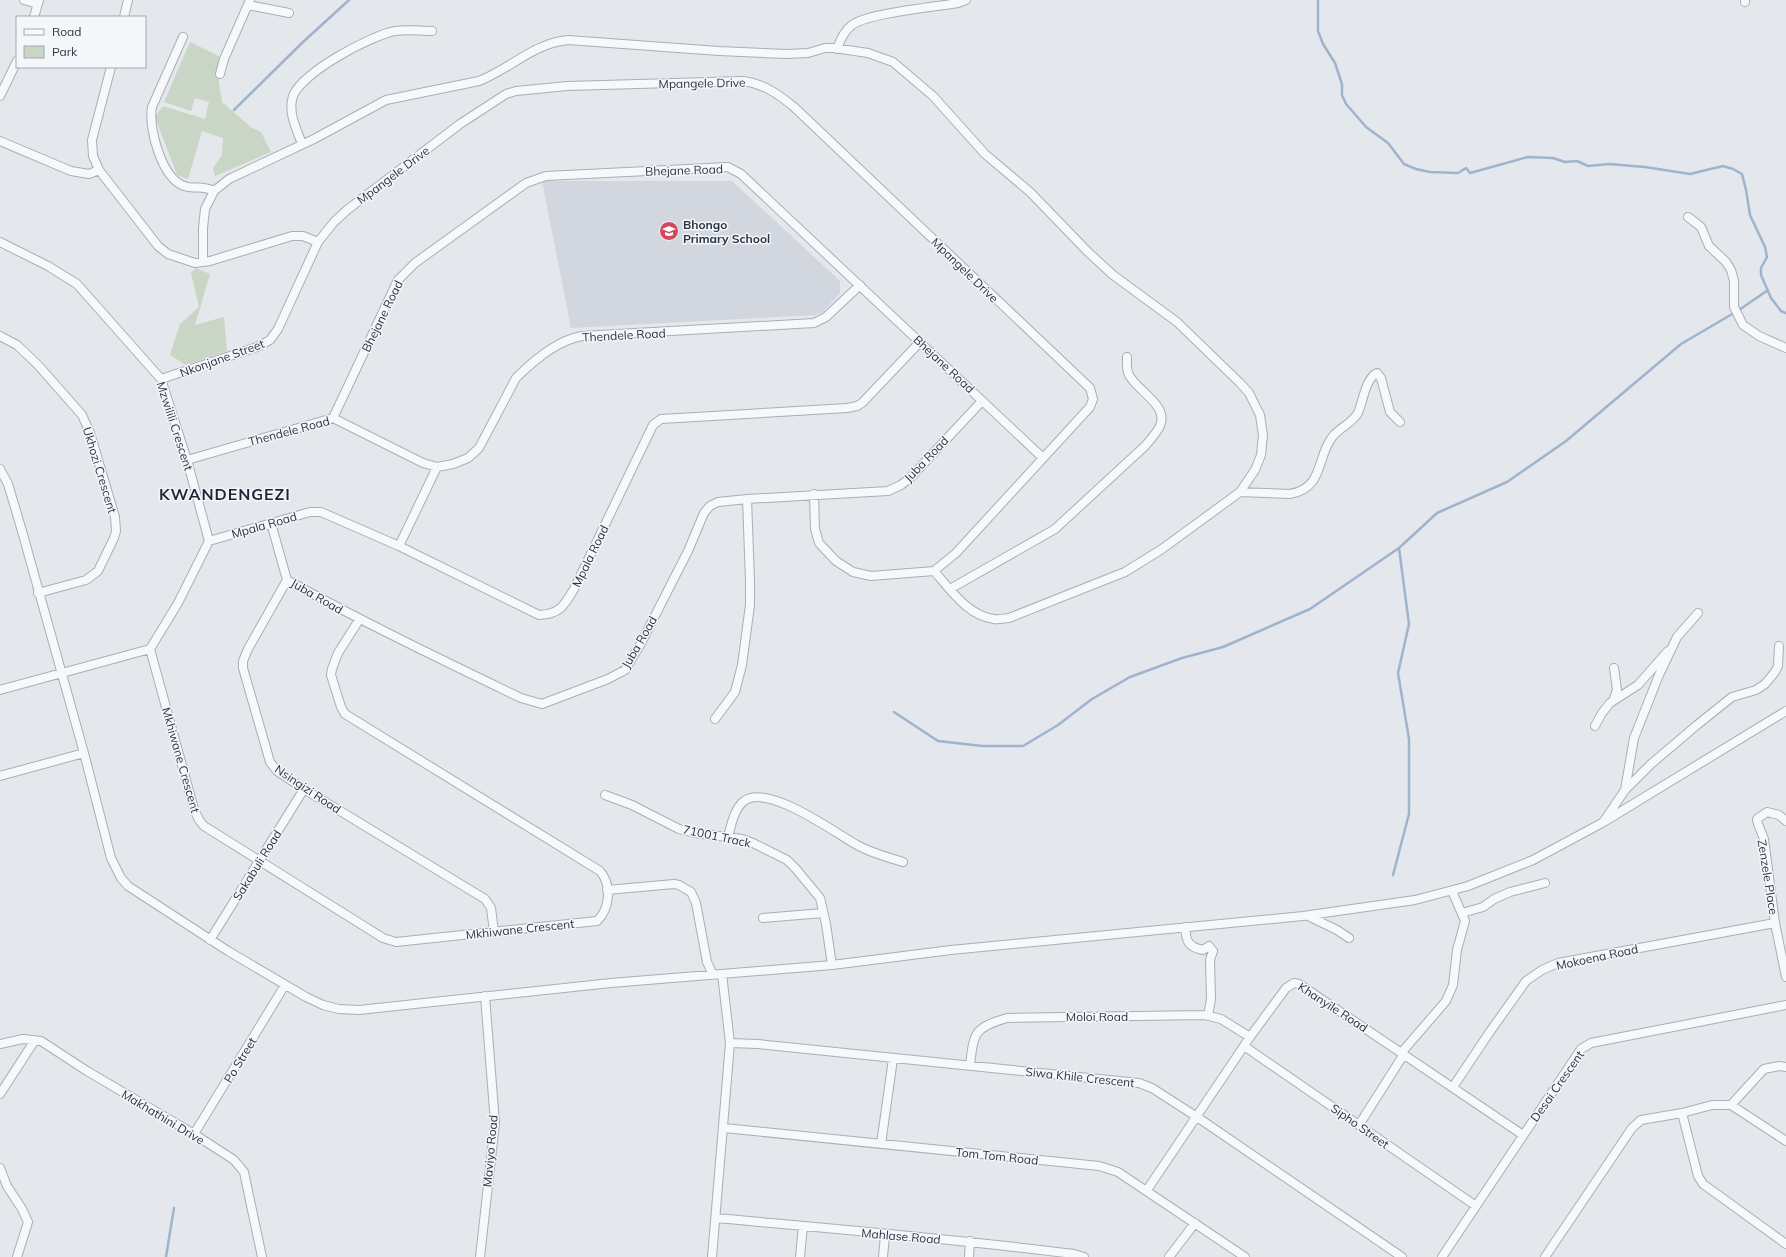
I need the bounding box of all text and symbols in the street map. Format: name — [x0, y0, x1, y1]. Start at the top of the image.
legend — [16, 16, 146, 68]
text: Road — [52, 24, 81, 39]
text: Park — [52, 44, 78, 59]
street label: Mpangele Drive — [658, 75, 746, 91]
street label: Mpangele Drive — [354, 143, 432, 207]
street label: Bhejane Road — [645, 161, 723, 179]
place label: Bhongo Primary School — [683, 217, 770, 246]
school or university icon: Bhongo Primary School — [658, 220, 680, 242]
street label: Mpangele Drive — [928, 234, 1002, 306]
street label: Bhejane Road — [358, 278, 406, 354]
street label: Thendele Road — [582, 325, 666, 345]
street label: Bhejane Road — [910, 332, 978, 396]
street label: Nkonjane Street — [178, 336, 266, 380]
street label: Mzwilili Crescent — [154, 380, 196, 472]
street label: Thendele Road — [247, 413, 331, 449]
street label: Ukhozi Crescent — [80, 425, 120, 515]
street label: Juba Road — [901, 433, 951, 485]
district label: KWANDENGEZI — [159, 484, 291, 504]
street label: Mpala Road — [230, 509, 298, 541]
street label: Mpala Road — [569, 522, 611, 590]
street label: Juba Road — [288, 575, 346, 617]
street label: Juba Road — [618, 613, 660, 671]
street label: Mkhiwane Crescent — [159, 705, 203, 815]
street label: Nsingizi Road — [272, 761, 344, 817]
street label: 71001 Track — [682, 821, 753, 851]
street label: Sakabuli Road — [229, 827, 285, 903]
street label: Zenzele Place — [1755, 838, 1781, 916]
street label: Mkhiwane Crescent — [465, 916, 575, 942]
street label: Mokoena Road — [1555, 941, 1639, 973]
street label: Khanyile Road — [1295, 979, 1371, 1035]
street label: Moloi Road — [1066, 1009, 1128, 1024]
street label: Po Street — [221, 1034, 259, 1086]
street label: Desai Crescent — [1527, 1048, 1587, 1124]
street label: Siwa Khile Crescent — [1025, 1064, 1135, 1090]
street label: Makhathini Drive — [119, 1086, 207, 1148]
street label: Sipho Street — [1328, 1100, 1392, 1152]
street label: Maviyo Road — [479, 1114, 501, 1188]
street label: Tom Tom Road — [955, 1144, 1039, 1168]
street label: Mahlase Road — [861, 1225, 941, 1247]

